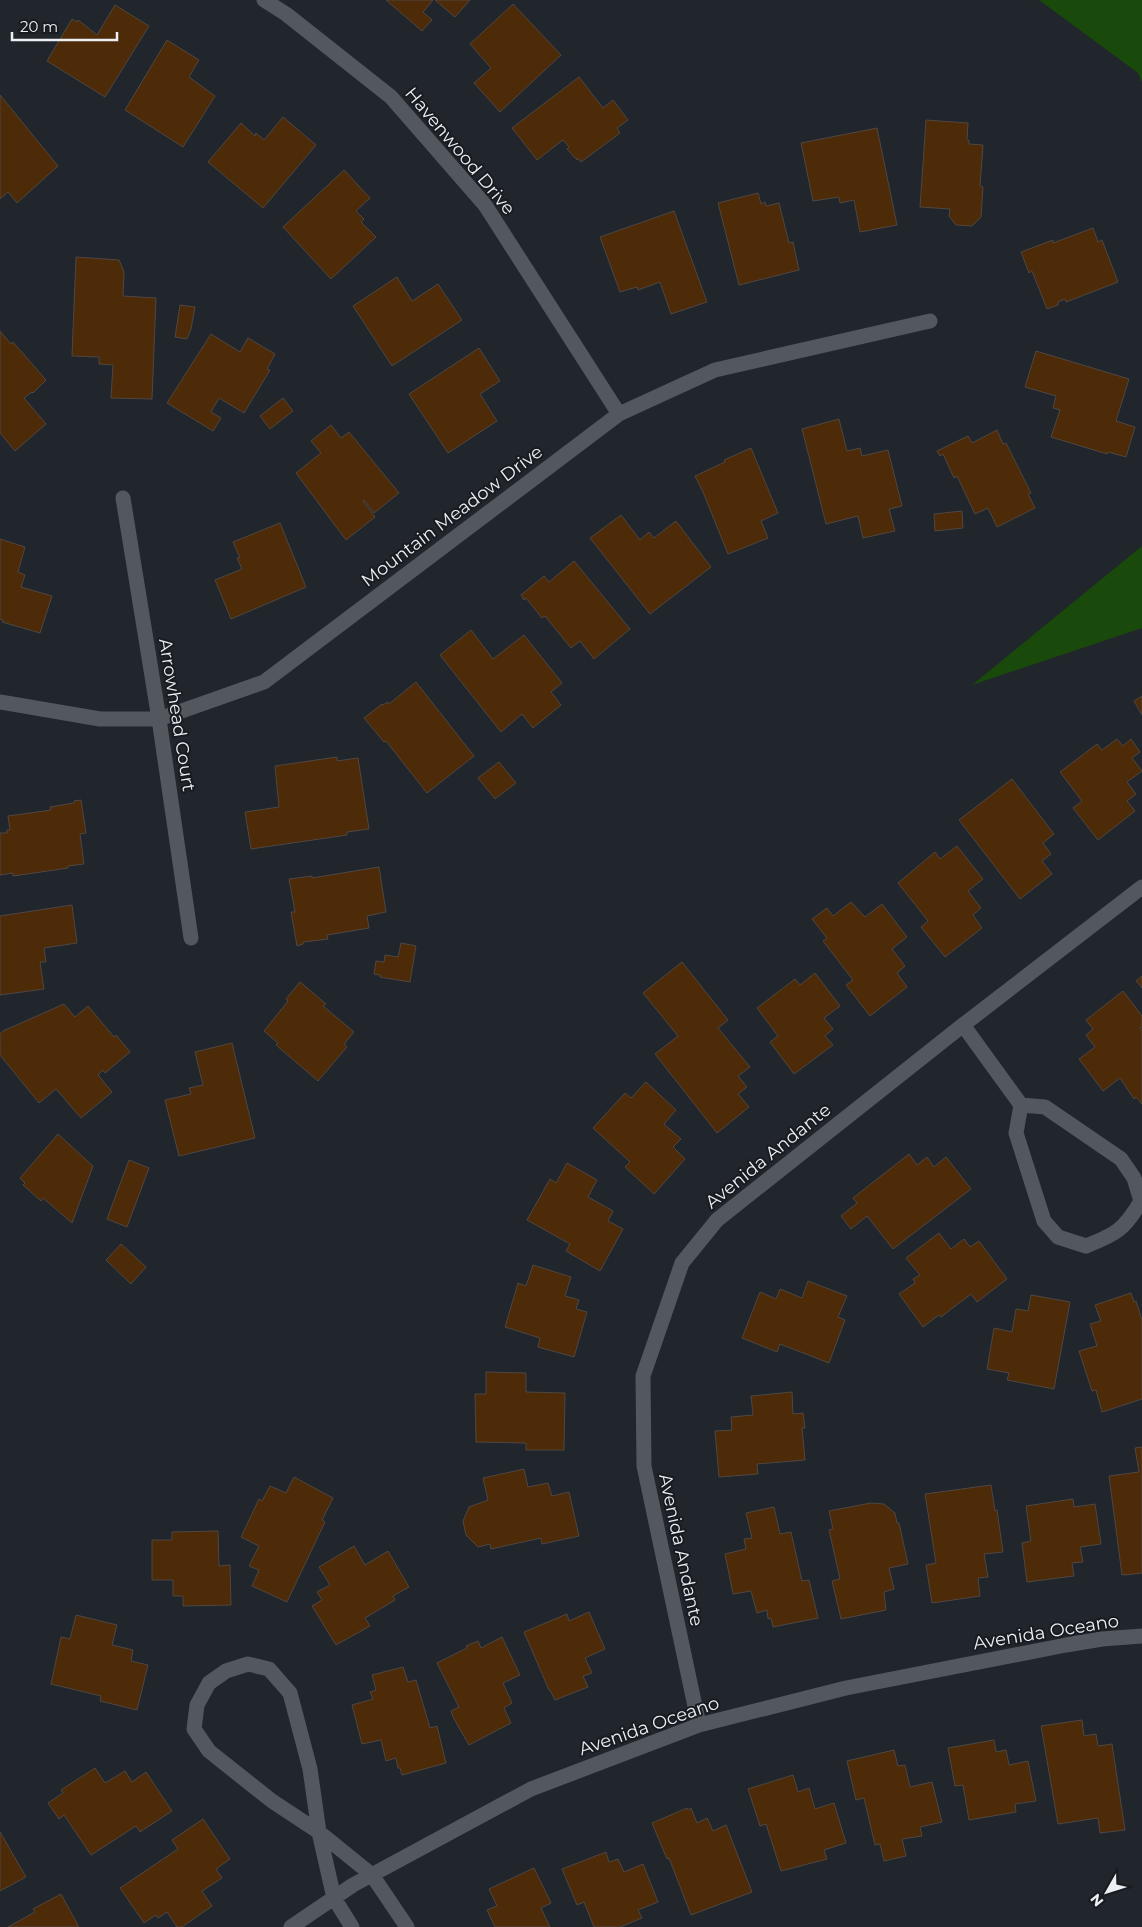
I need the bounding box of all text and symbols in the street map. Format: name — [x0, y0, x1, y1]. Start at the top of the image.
scale bar — [12, 10, 118, 42]
text: 20 m — [20, 17, 58, 36]
street label: Havenwood Drive — [400, 83, 520, 219]
street label: Mountain Meadow Drive — [357, 441, 547, 591]
street label: Arrowhead Court — [154, 637, 200, 793]
street label: Avenida Andante — [701, 1099, 835, 1213]
street label: Avenida Andante — [654, 1472, 708, 1628]
street label: Avenida Oceano — [972, 1610, 1120, 1654]
street label: Avenida Oceano — [576, 1692, 722, 1760]
north arrow — [1082, 1867, 1132, 1917]
text: N — [1086, 1890, 1107, 1910]

